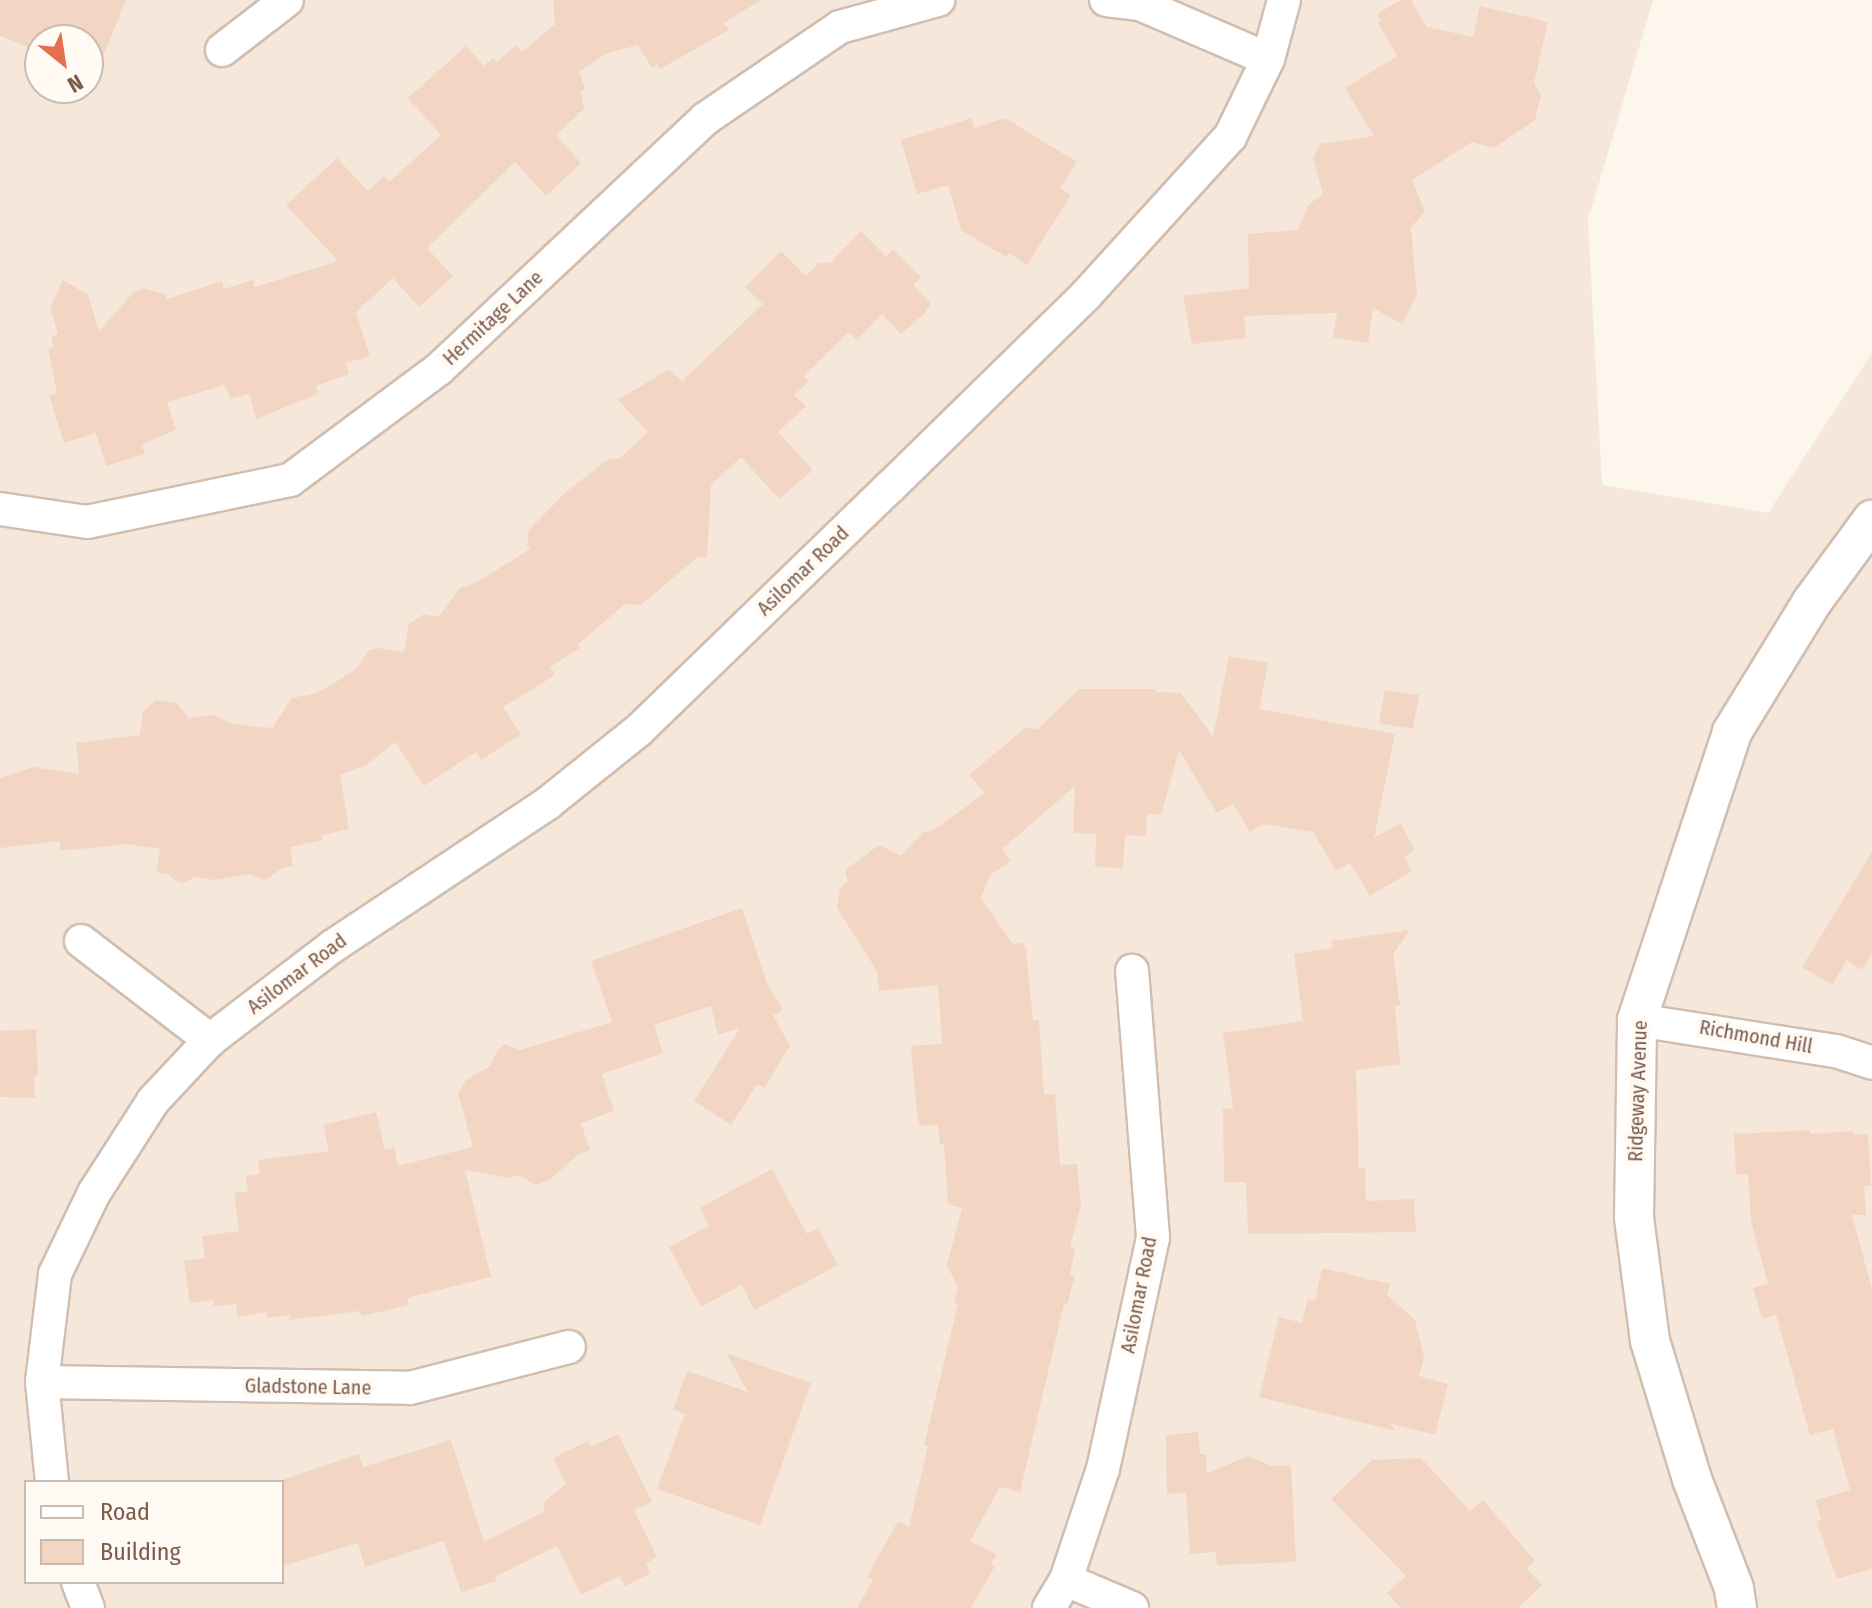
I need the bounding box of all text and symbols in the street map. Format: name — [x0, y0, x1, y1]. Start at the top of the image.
north arrow — [24, 24, 104, 104]
text: N — [63, 68, 88, 98]
street label: Hermitage Lane — [438, 266, 548, 370]
street label: Asilomar Road — [752, 521, 854, 621]
street label: Asilomar Road — [243, 929, 351, 1019]
street label: Richmond Hill — [1697, 1015, 1815, 1059]
street label: Ridgeway Avenue — [1624, 1020, 1652, 1162]
street label: Asilomar Road — [1116, 1235, 1162, 1355]
street label: Gladstone Lane — [245, 1374, 371, 1400]
legend — [24, 1480, 284, 1584]
text: Road — [100, 1498, 150, 1526]
text: Building — [100, 1538, 181, 1566]

